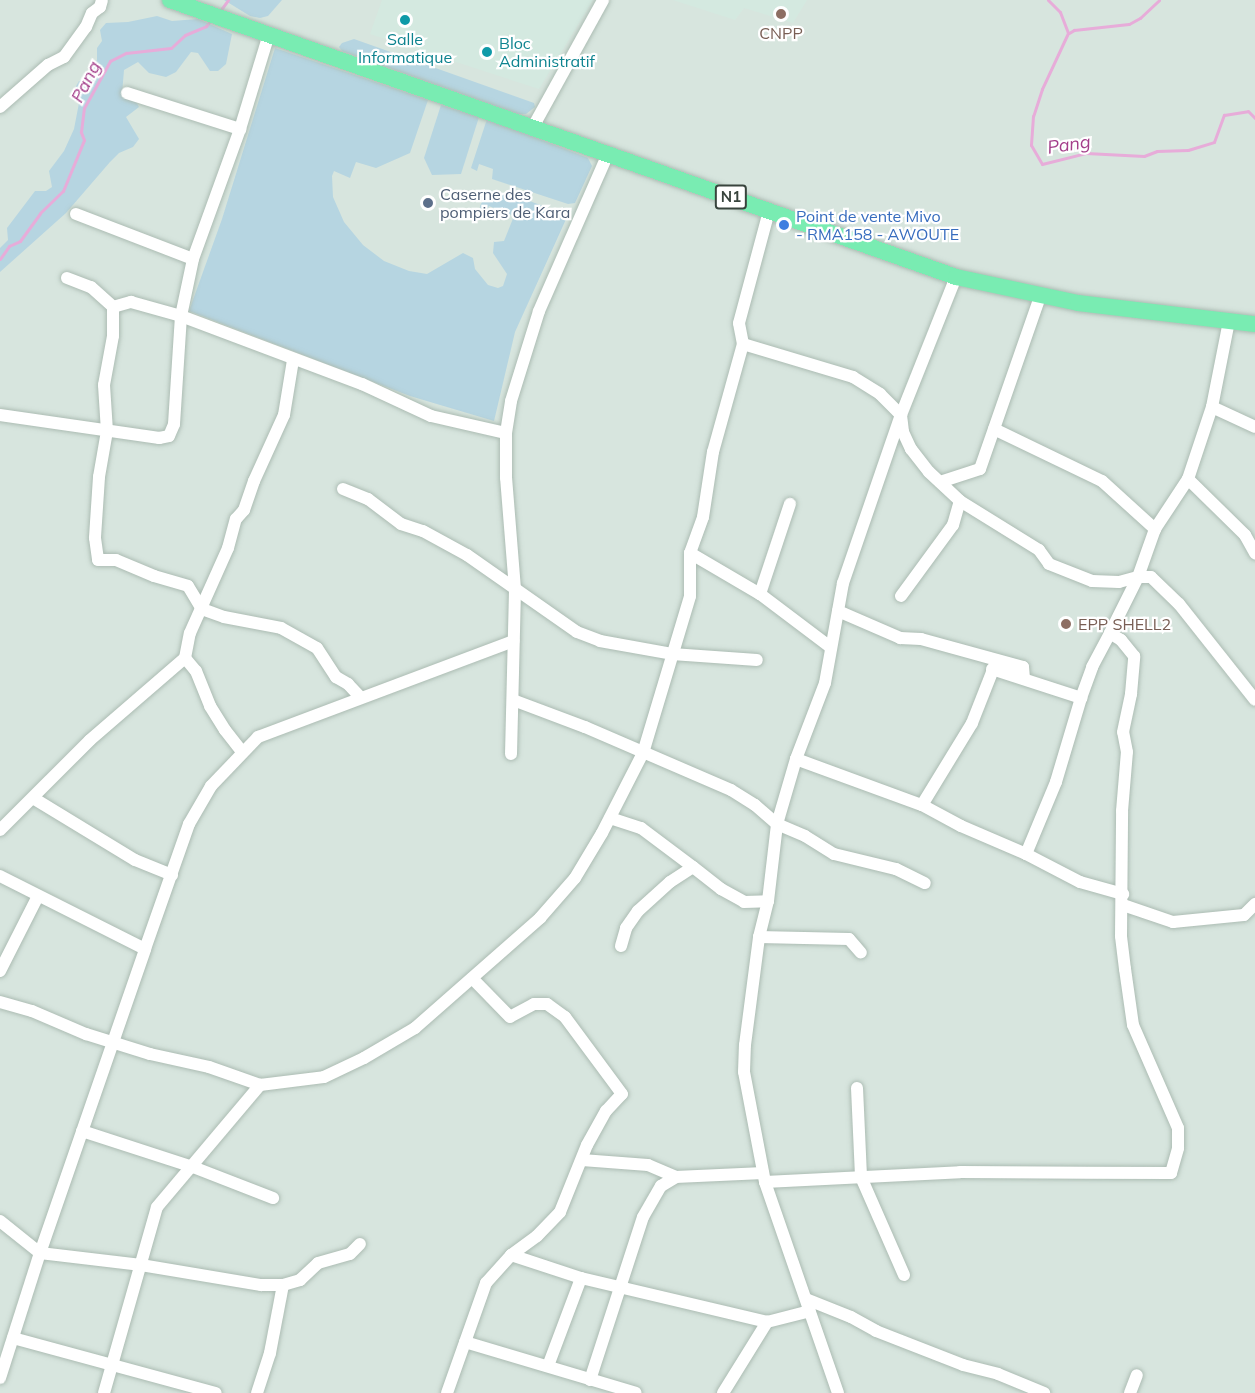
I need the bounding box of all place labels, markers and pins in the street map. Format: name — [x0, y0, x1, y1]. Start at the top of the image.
marker: CNPP — [774, 7, 788, 21]
marker: Salle Informatique — [398, 13, 412, 27]
place label: CNPP — [759, 23, 803, 43]
place label: Salle Informatique — [358, 29, 452, 67]
place label: Bloc Administratif — [499, 33, 595, 71]
marker: Bloc Administratif — [480, 45, 494, 59]
place label: Caserne des pompiers de Kara — [440, 184, 570, 222]
marker: Caserne des pompiers de Kara — [421, 196, 435, 210]
place label: Point de vente Mivo - RMA158 - AWOUTE — [796, 206, 959, 244]
marker: Point de vente Mivo - RMA158 - AWOUTE — [777, 218, 791, 232]
place label: EPP SHELL2 — [1078, 614, 1171, 634]
marker: EPP SHELL2 — [1059, 617, 1073, 631]

